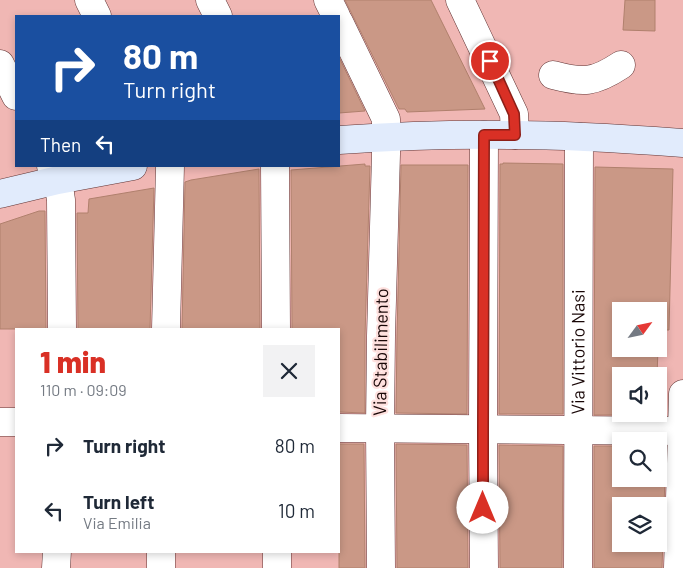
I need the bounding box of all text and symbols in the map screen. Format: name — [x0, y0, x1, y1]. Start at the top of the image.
text: 80 m — [123, 34, 198, 76]
icon: right — [40, 35, 105, 100]
pin — [469, 40, 511, 82]
icon: arrive — [476, 47, 504, 75]
text: Turn right — [123, 76, 216, 102]
icon: left — [91, 130, 119, 158]
text: Then — [40, 133, 81, 156]
street label: Via Stabilimento — [368, 288, 392, 416]
street label: Via Vittorio Nasi — [566, 289, 589, 415]
north arrow — [612, 302, 668, 358]
map controls — [612, 302, 667, 552]
text: 1 min — [40, 343, 106, 379]
button: close — [263, 345, 315, 397]
button: sound — [612, 367, 667, 422]
text: 110 m · 09:09 — [40, 380, 127, 399]
icon: right — [40, 432, 68, 460]
button: search — [612, 432, 667, 487]
text: Turn right — [83, 434, 165, 457]
text: 80 m — [275, 434, 315, 457]
position arrow — [456, 481, 508, 533]
text: Turn left — [83, 490, 154, 513]
icon: left — [40, 497, 68, 525]
button: layers — [612, 497, 667, 552]
text: 10 m — [278, 499, 315, 522]
text: Via Emilia — [83, 513, 151, 532]

